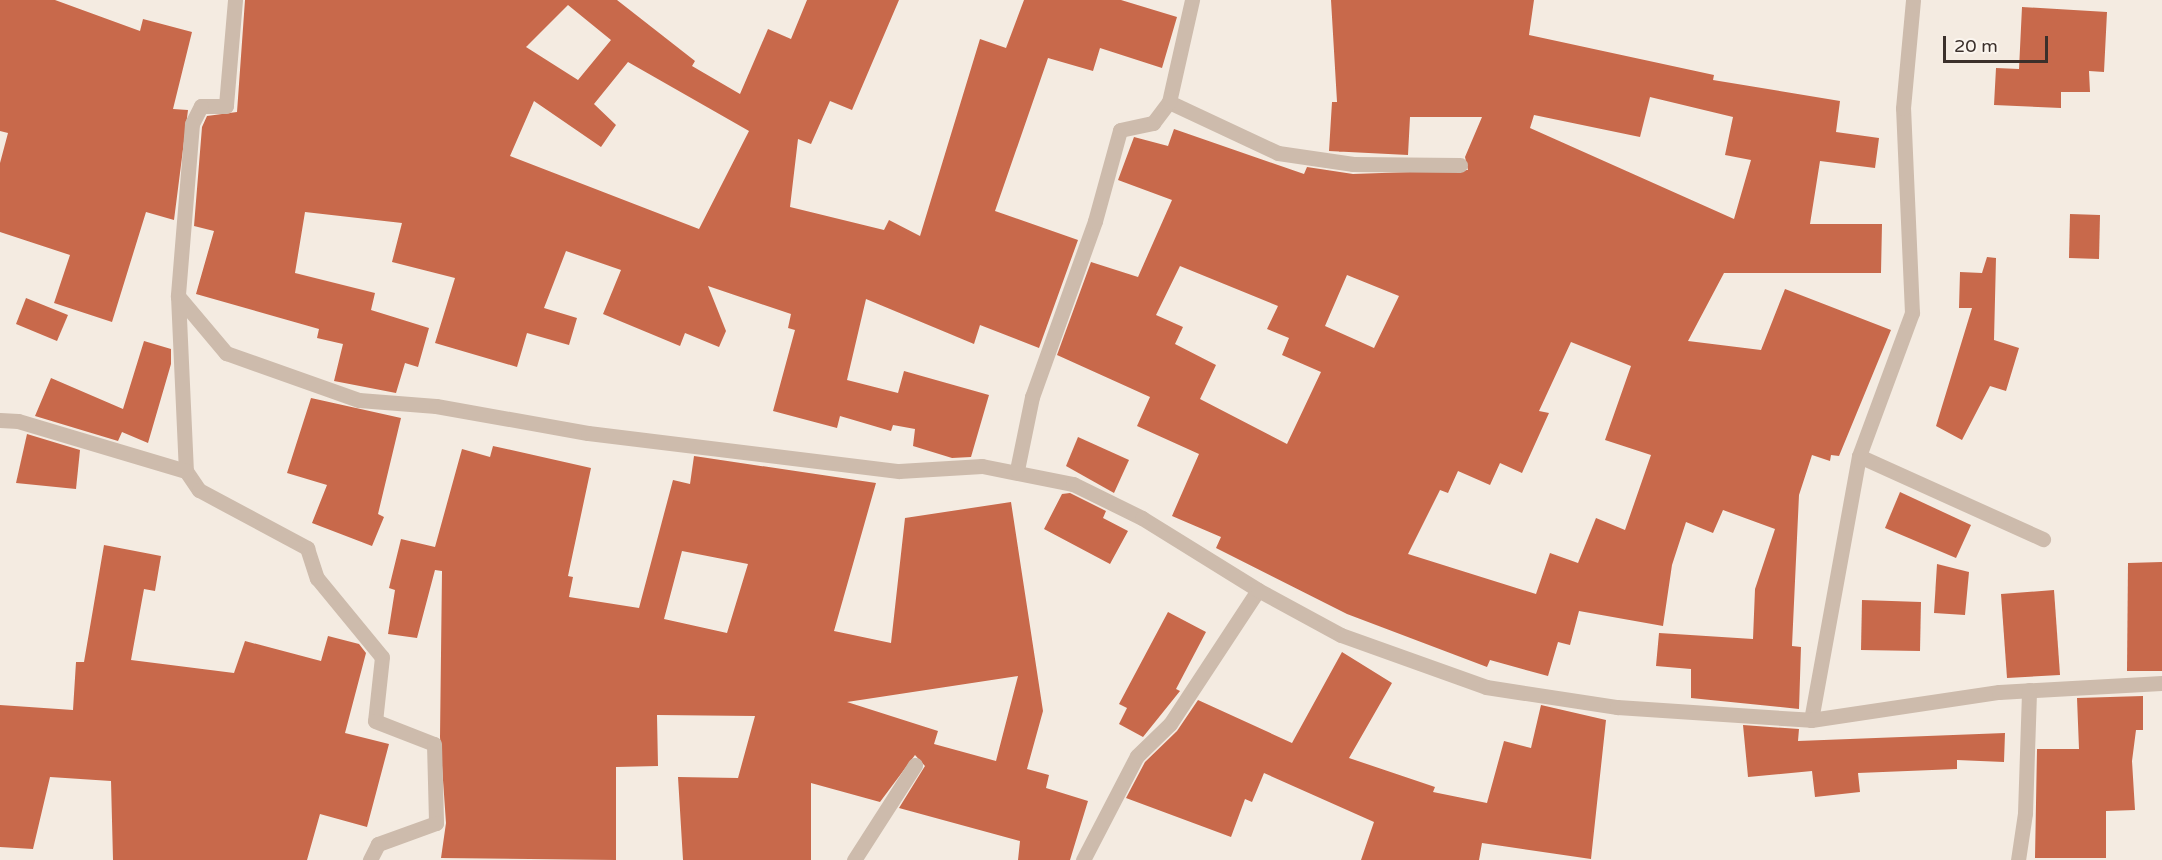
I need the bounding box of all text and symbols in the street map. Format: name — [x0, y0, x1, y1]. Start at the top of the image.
scale bar — [1946, 24, 2051, 62]
text: 20 m — [1954, 35, 1998, 57]

